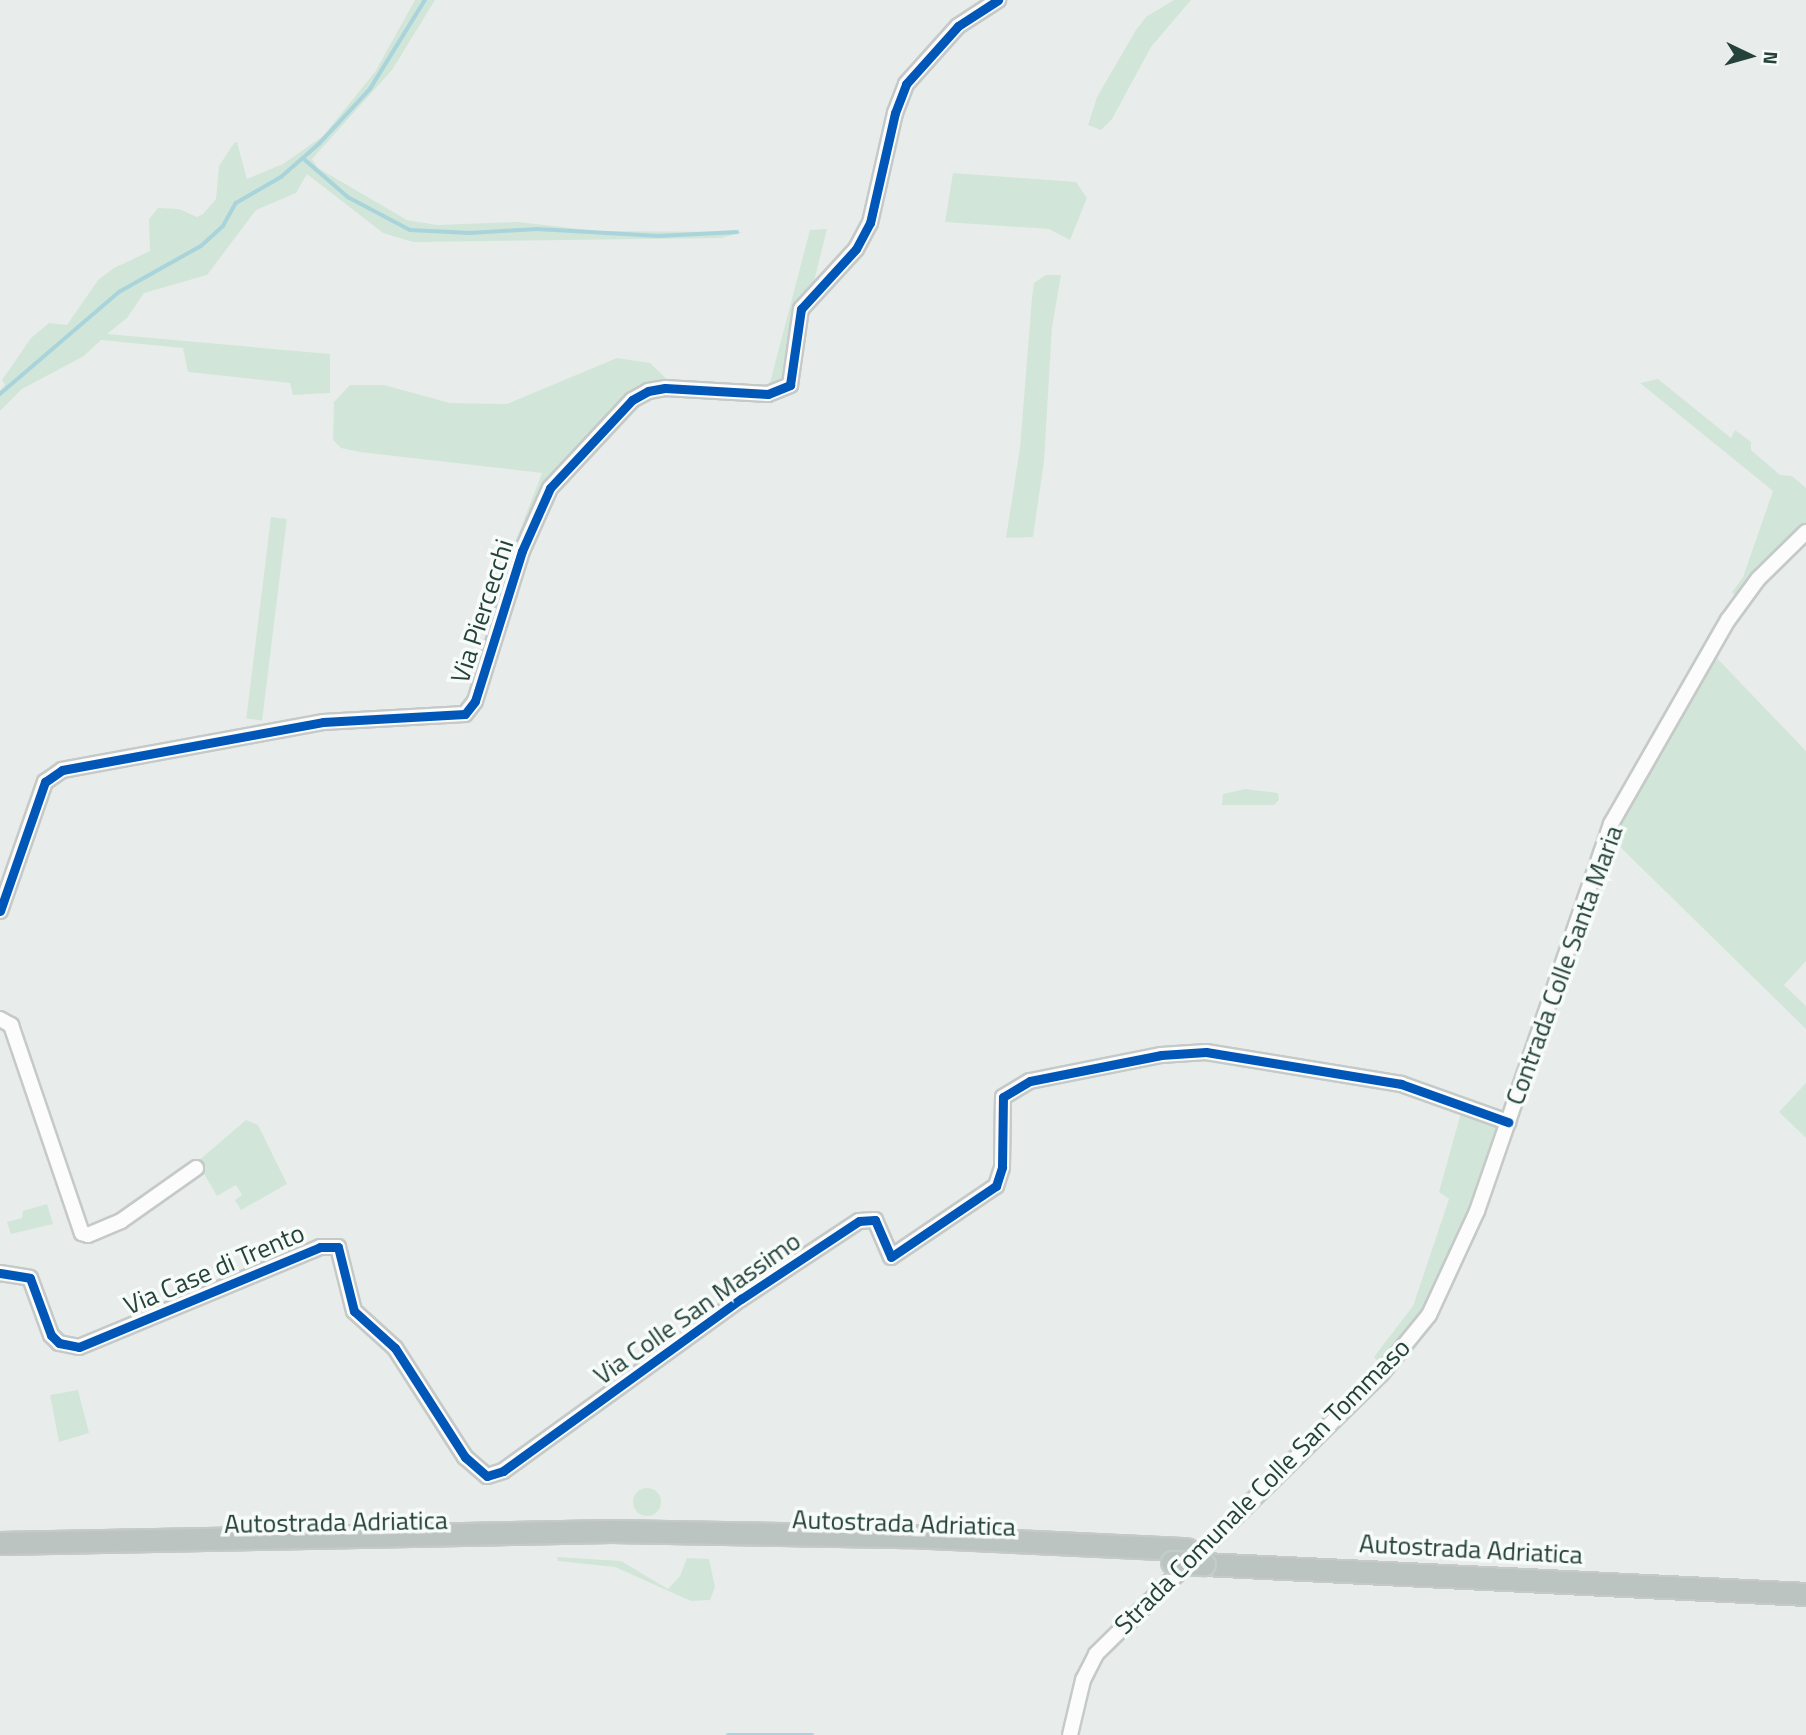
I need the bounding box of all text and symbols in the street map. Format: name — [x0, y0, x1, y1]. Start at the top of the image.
north arrow — [1715, 21, 1785, 91]
text: N — [1756, 50, 1786, 66]
street label: Via Piercecchi — [444, 535, 520, 687]
street label: Contrada Colle Santa Maria — [1499, 821, 1629, 1109]
street label: Via Case di Trento — [119, 1217, 309, 1321]
street label: Via Colle San Massimo — [588, 1225, 806, 1391]
street label: Strada Comunale Colle San Tommaso — [1108, 1332, 1416, 1640]
street label: Autostrada Adriatica — [224, 1504, 448, 1540]
street label: Autostrada Adriatica — [792, 1504, 1016, 1542]
street label: Autostrada Adriatica — [1358, 1528, 1584, 1570]

